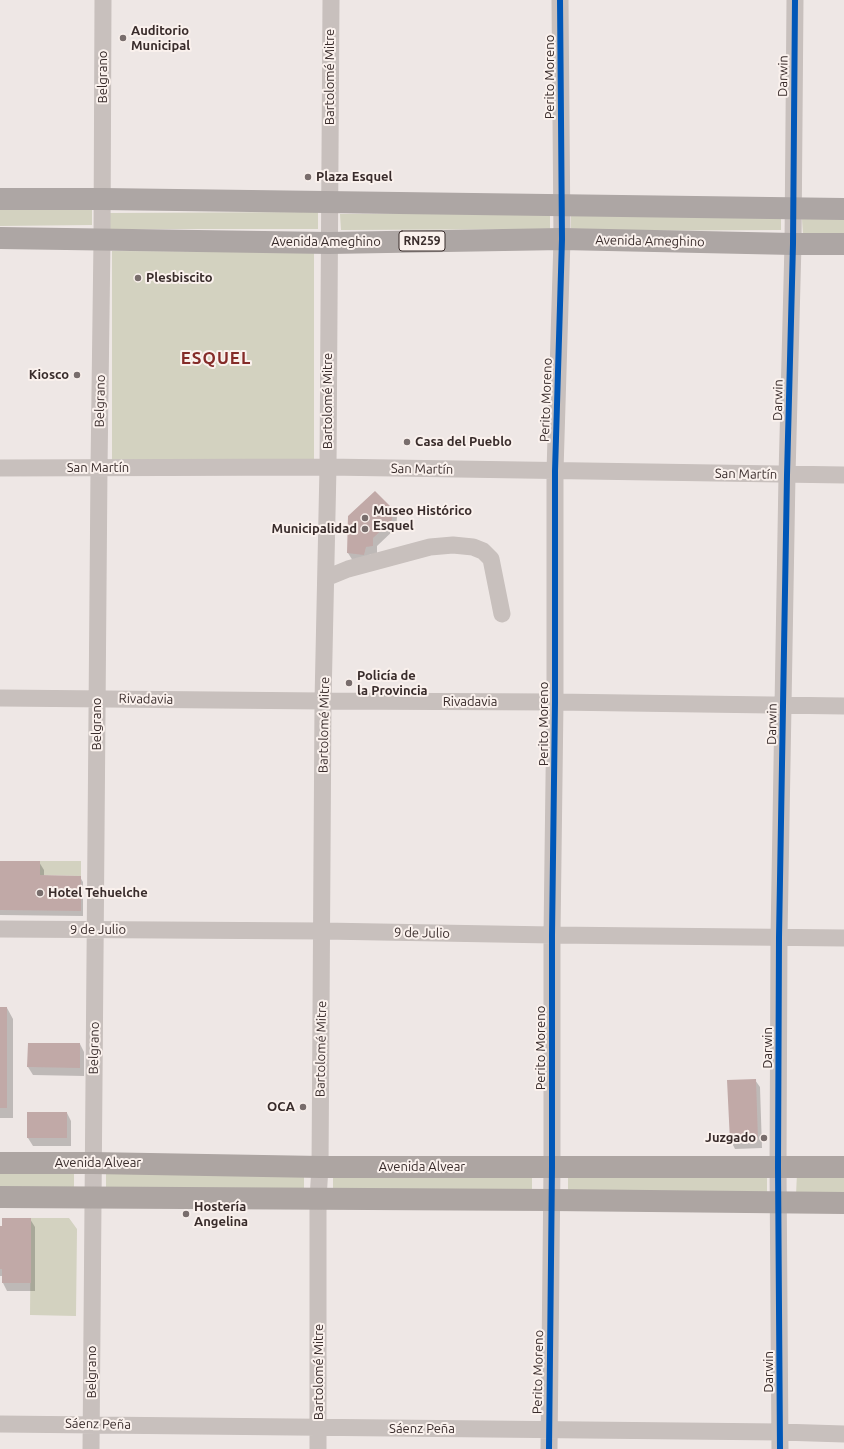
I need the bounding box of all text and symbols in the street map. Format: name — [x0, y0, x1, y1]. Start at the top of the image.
place label: Auditorio Municipal — [131, 23, 190, 54]
street label: Bartolomé Mitre — [322, 29, 338, 125]
marker: Auditorio Municipal — [118, 33, 128, 43]
street label: Perito Moreno — [542, 35, 558, 119]
street label: Belgrano — [95, 51, 111, 103]
street label: Darwin — [775, 55, 791, 97]
place label: Plaza Esquel — [316, 169, 392, 185]
marker: Plaza Esquel — [303, 172, 313, 182]
road number: RN259 — [399, 231, 445, 251]
street label: Avenida Ameghino — [595, 232, 705, 250]
street label: Avenida Ameghino — [271, 234, 381, 250]
place label: Plesbiscito — [146, 270, 213, 286]
marker: Plesbiscito — [133, 273, 143, 283]
district label: ESQUEL — [181, 348, 251, 368]
street label: Bartolomé Mitre — [320, 353, 336, 449]
street label: Perito Moreno — [537, 358, 555, 442]
place label: Kiosco — [29, 367, 69, 383]
marker: Kiosco — [72, 370, 82, 380]
street label: Belgrano — [92, 374, 108, 428]
street label: Darwin — [770, 379, 786, 421]
place label: Casa del Pueblo — [415, 434, 512, 450]
marker: Casa del Pueblo — [402, 437, 412, 447]
street label: San Martín — [67, 460, 129, 476]
street label: San Martín — [391, 461, 453, 477]
street label: San Martín — [715, 466, 777, 482]
place label: Museo Histórico Esquel — [373, 503, 472, 534]
marker: Museo Histórico Esquel — [360, 513, 370, 523]
place label: Municipalidad — [272, 521, 357, 537]
marker: Municipalidad — [360, 524, 370, 534]
place label: Policía de la Provincia — [357, 668, 428, 699]
street label: Bartolomé Mitre — [315, 677, 333, 773]
marker: Policía de la Provincia — [344, 678, 354, 688]
street label: Perito Moreno — [536, 682, 552, 766]
street label: Rivadavia — [119, 691, 173, 707]
street label: Rivadavia — [443, 694, 497, 710]
street label: Belgrano — [89, 698, 105, 750]
street label: Darwin — [764, 703, 780, 745]
place label: Hotel Tehuelche — [48, 885, 148, 901]
marker: Hotel Tehuelche — [35, 888, 45, 898]
street label: 9 de Julio — [70, 922, 126, 938]
street label: 9 de Julio — [394, 925, 450, 941]
street label: Bartolomé Mitre — [312, 1001, 330, 1097]
street label: Perito Moreno — [533, 1006, 549, 1090]
street label: Belgrano — [86, 1021, 102, 1075]
street label: Darwin — [760, 1027, 776, 1069]
place label: OCA — [267, 1099, 295, 1115]
marker: OCA — [298, 1102, 308, 1112]
place label: Juzgado — [705, 1130, 756, 1146]
marker: Juzgado — [759, 1133, 769, 1143]
street label: Avenida Alvear — [55, 1155, 141, 1171]
street label: Avenida Alvear — [379, 1159, 465, 1175]
place label: Hostería Angelina — [194, 1199, 248, 1230]
marker: Hostería Angelina — [181, 1209, 191, 1219]
street label: Bartolomé Mitre — [311, 1324, 327, 1420]
street label: Perito Moreno — [529, 1330, 547, 1414]
street label: Belgrano — [84, 1346, 100, 1398]
street label: Darwin — [761, 1351, 777, 1393]
street label: Sáenz Peña — [65, 1416, 131, 1432]
street label: Sáenz Peña — [389, 1421, 455, 1437]

